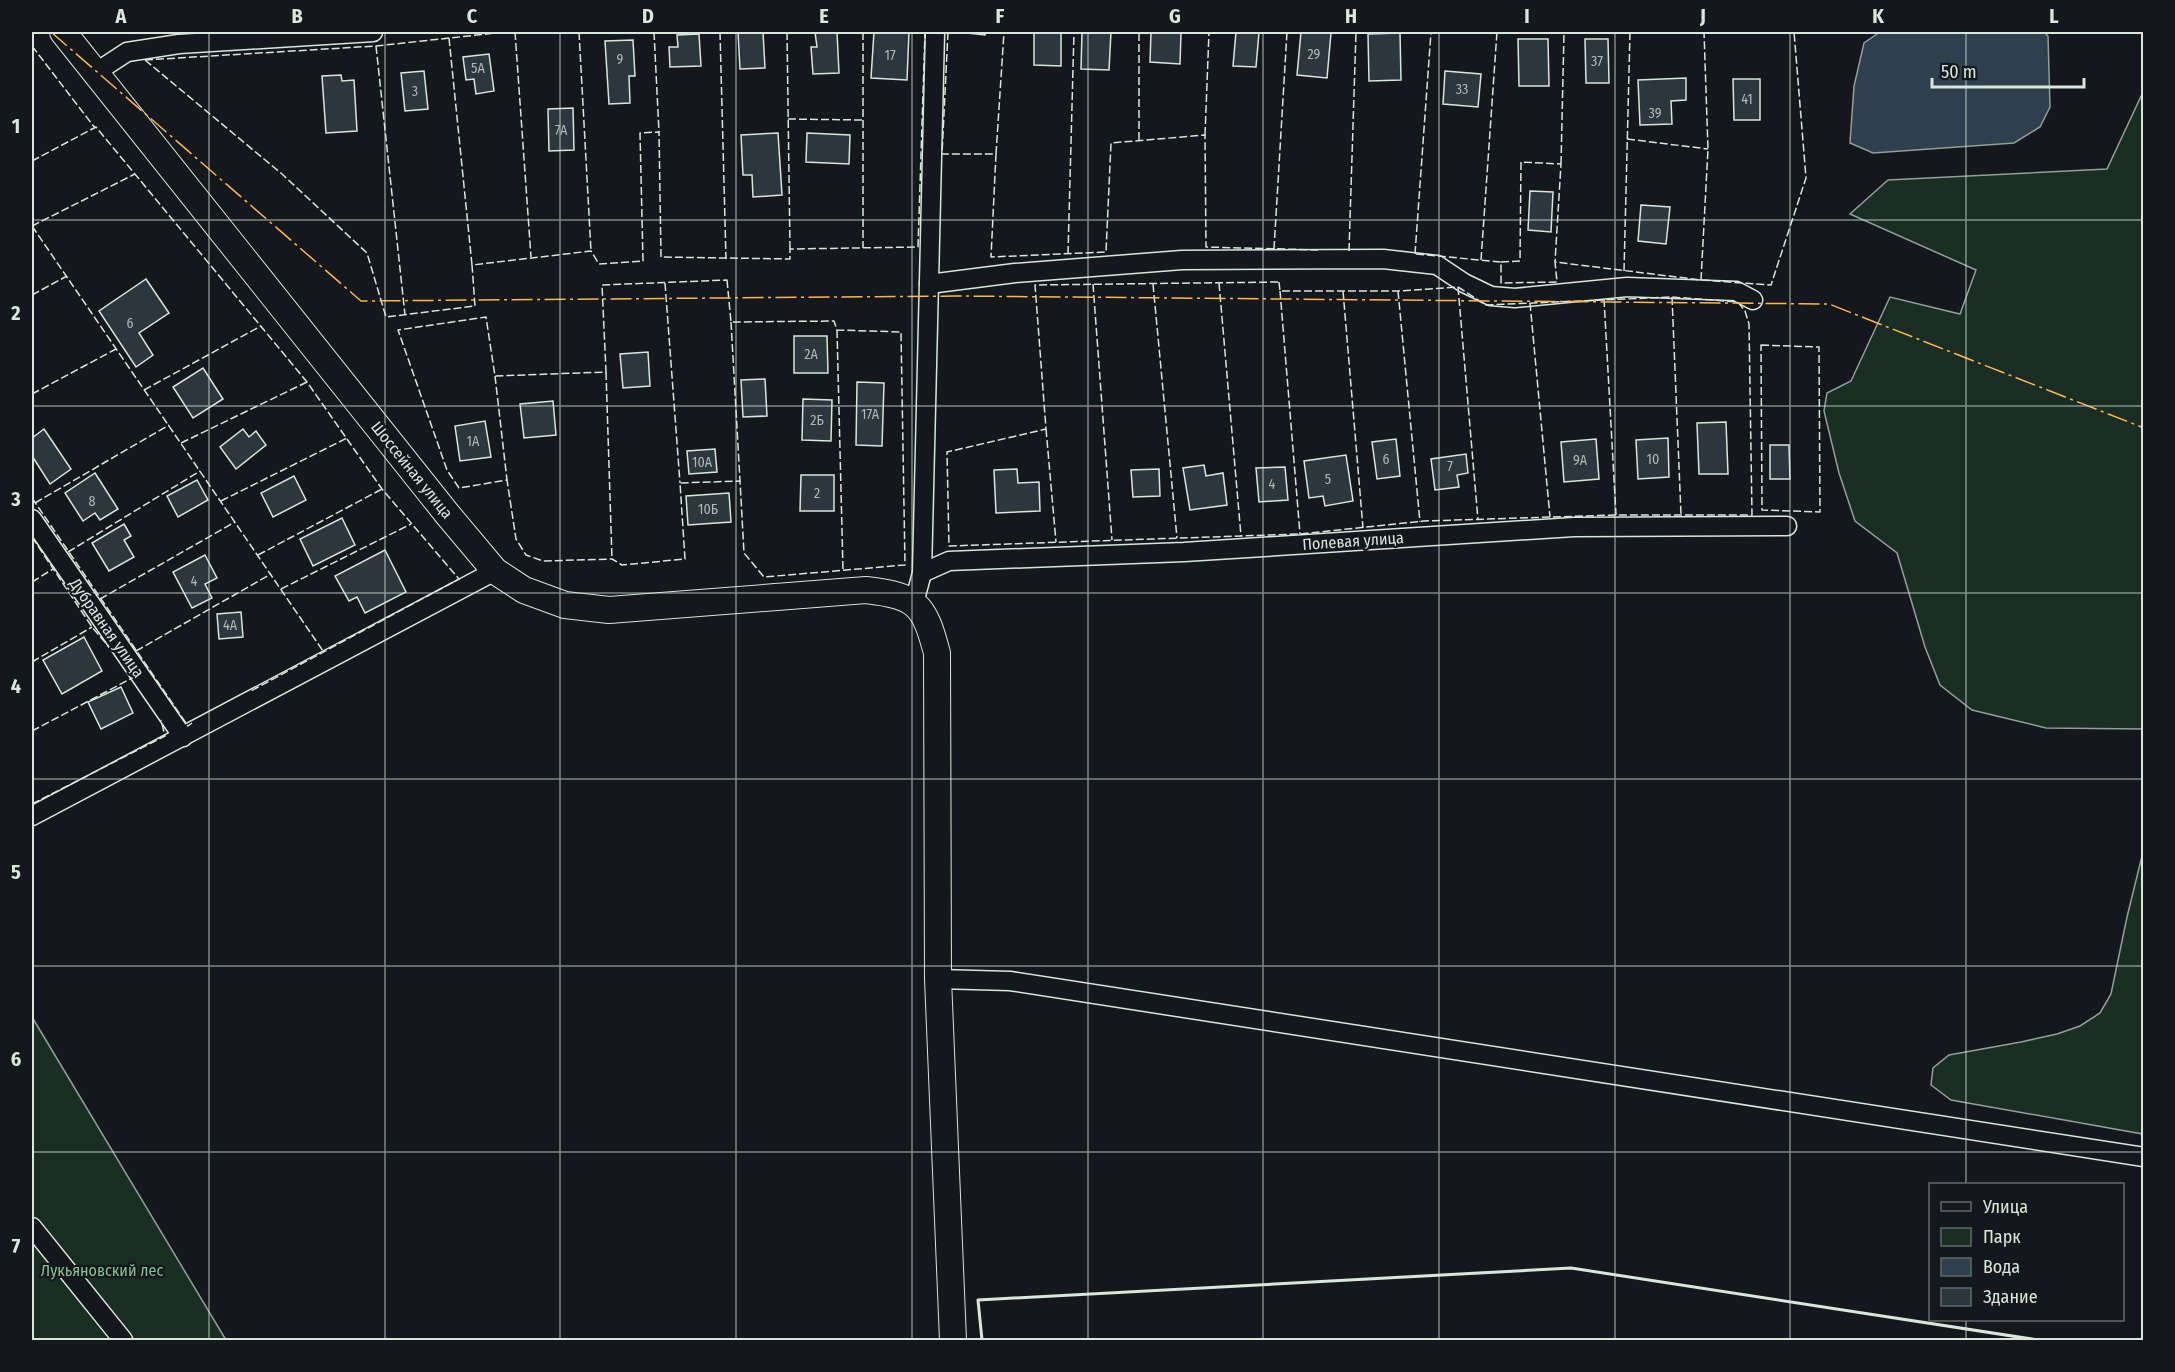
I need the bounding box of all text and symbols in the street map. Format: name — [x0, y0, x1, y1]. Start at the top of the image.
text: A — [115, 4, 128, 28]
text: B — [291, 4, 303, 28]
text: C — [467, 4, 478, 28]
text: D — [642, 4, 654, 28]
text: E — [819, 4, 829, 28]
text: F — [996, 4, 1005, 28]
text: G — [1169, 4, 1181, 28]
text: H — [1345, 4, 1357, 28]
text: I — [1524, 4, 1530, 28]
text: J — [1699, 4, 1706, 28]
text: K — [1872, 4, 1884, 28]
text: L — [2049, 4, 2059, 28]
house number: 29 — [1308, 46, 1321, 63]
house number: 17 — [884, 47, 896, 64]
house number: 9 — [617, 51, 624, 68]
scale bar — [1932, 51, 2084, 89]
house number: 37 — [1591, 53, 1603, 70]
house number: 5А — [471, 60, 486, 77]
text: 50 m — [1941, 61, 1977, 83]
house number: 33 — [1456, 81, 1468, 98]
house number: 3 — [412, 83, 418, 100]
house number: 41 — [1741, 91, 1753, 108]
house number: 39 — [1649, 105, 1662, 122]
text: 1 — [12, 114, 20, 138]
house number: 7А — [555, 122, 568, 139]
text: 2 — [10, 301, 21, 325]
house number: 6 — [127, 315, 134, 332]
house number: 2А — [804, 346, 818, 363]
house number: 17А — [861, 406, 880, 423]
house number: 2Б — [810, 412, 824, 429]
street label: Шоссейная улица — [367, 418, 457, 522]
house number: 1А — [467, 433, 480, 450]
house number: 6 — [1383, 451, 1390, 468]
house number: 10 — [1647, 451, 1659, 468]
house number: 9А — [1573, 452, 1588, 469]
house number: 10А — [692, 454, 713, 471]
house number: 7 — [1447, 458, 1453, 475]
house number: 5 — [1325, 471, 1331, 488]
house number: 4 — [1269, 476, 1276, 493]
house number: 2 — [814, 485, 820, 502]
text: 3 — [10, 487, 21, 511]
house number: 8 — [89, 493, 96, 510]
house number: 10Б — [698, 501, 718, 518]
street label: Полевая улица — [1302, 528, 1404, 554]
house number: 4 — [191, 573, 198, 590]
street label: Дубравная улица — [65, 574, 148, 681]
house number: 4А — [223, 617, 238, 634]
text: 4 — [11, 674, 21, 698]
text: 5 — [11, 860, 21, 884]
text: 6 — [11, 1047, 21, 1071]
legend — [1929, 1183, 2124, 1321]
text: Улица — [1982, 1196, 2028, 1218]
text: Парк — [1983, 1226, 2021, 1248]
text: 7 — [12, 1234, 21, 1258]
text: Вода — [1983, 1256, 2020, 1278]
park label: Лукьяновский лес — [41, 1261, 163, 1280]
text: Здание — [1983, 1286, 2038, 1308]

